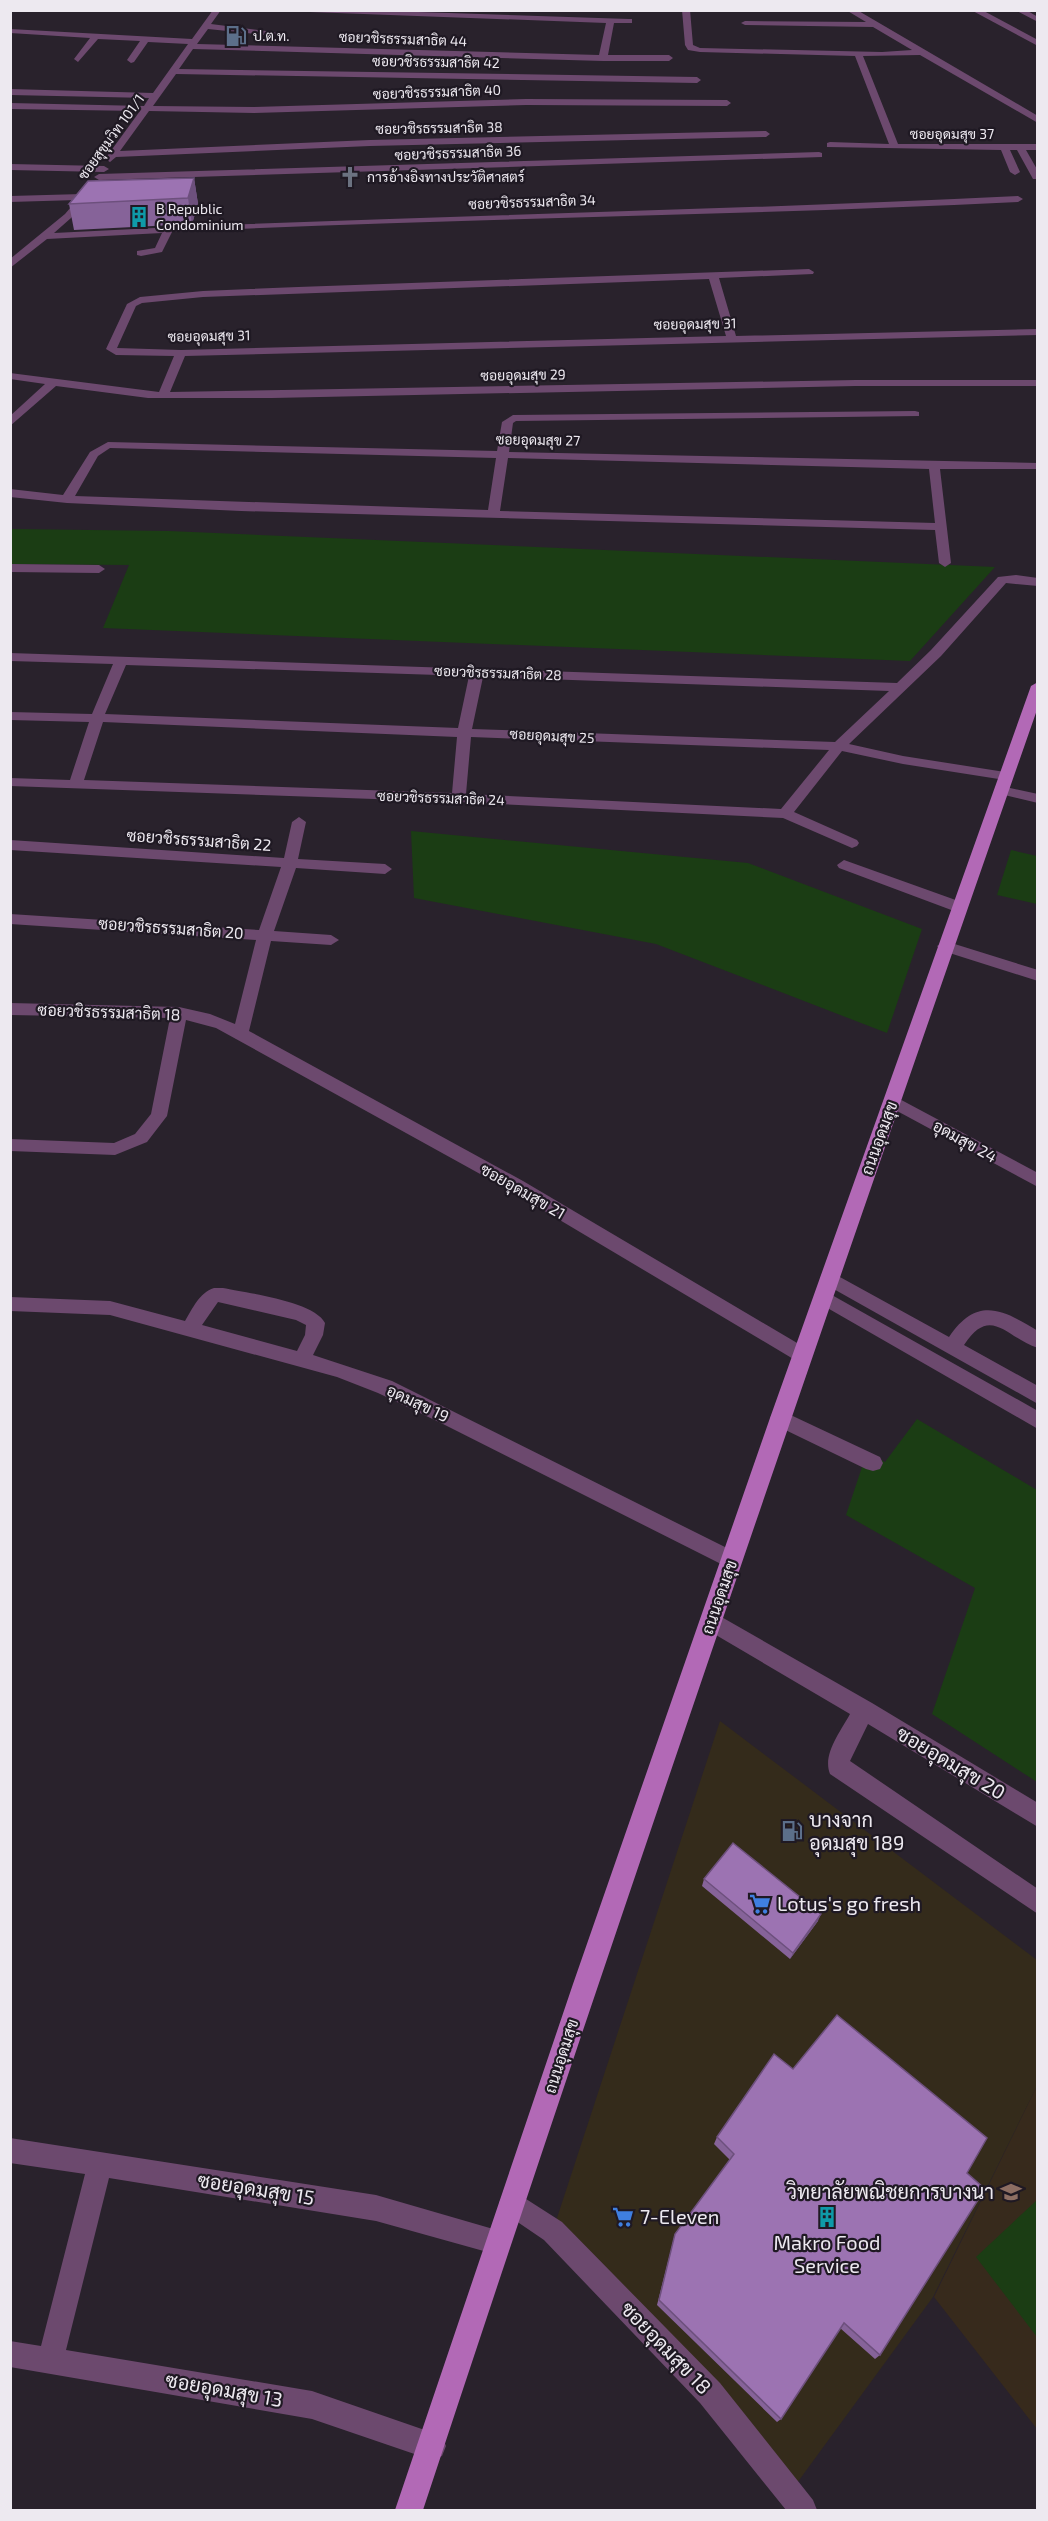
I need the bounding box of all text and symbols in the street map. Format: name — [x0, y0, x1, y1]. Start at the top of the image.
fuel station icon: ป.ต.ท. — [224, 24, 248, 48]
place label: ป.ต.ท. — [253, 27, 289, 44]
street label: ซอยวชิรธรรมสาธิต 44 — [339, 28, 467, 49]
street label: ซอยวชิรธรรมสาธิต 42 — [372, 52, 500, 71]
street label: ซอยวชิรธรรมสาธิต 40 — [373, 81, 501, 102]
street label: ซอยสุขุมวิท 101/1 — [74, 91, 149, 184]
street label: ซอยวชิรธรรมสาธิต 38 — [375, 118, 503, 137]
street label: ซอยอุดมสุข 37 — [910, 125, 994, 144]
street label: ซอยวชิรธรรมสาธิต 36 — [394, 142, 522, 163]
church icon: การอ้างอิงทางประวัติศาสตร์ — [338, 165, 362, 189]
place label: การอ้างอิงทางประวัติศาสตร์ — [367, 168, 525, 185]
street label: ซอยวชิรธรรมสาธิต 34 — [468, 191, 596, 212]
place label: B Republic Condominium — [156, 200, 244, 233]
building icon: B Republic Condominium — [127, 205, 151, 229]
street label: ซอยอุดมสุข 31 — [653, 314, 737, 335]
street label: ซอยอุดมสุข 31 — [167, 326, 251, 347]
street label: ซอยอุดมสุข 29 — [480, 365, 566, 386]
street label: ซอยอุดมสุข 27 — [496, 430, 580, 451]
street label: ซอยวชิรธรรมสาธิต 28 — [434, 662, 562, 683]
street label: ซอยอุดมสุข 25 — [509, 725, 595, 748]
street label: ซอยวชิรธรรมสาธิต 24 — [377, 787, 505, 808]
street label: ซอยวชิรธรรมสาธิต 22 — [126, 825, 272, 854]
street label: ซอยวชิรธรรมสาธิต 20 — [98, 913, 244, 942]
street label: ซอยวชิรธรรมสาธิต 18 — [37, 1000, 181, 1023]
street label: ถนนอุดมสุข — [856, 1098, 903, 1178]
street label: อุดมสุข 24 — [929, 1115, 1001, 1169]
street label: ซอยอุดมสุข 21 — [476, 1159, 569, 1225]
street label: อุดมสุข 19 — [383, 1380, 452, 1428]
street label: ถนนอุดมสุข — [697, 1557, 743, 1637]
street label: ซอยอุดมสุข 20 — [891, 1720, 1010, 1807]
place label: บางจาก อุดมสุข 189 — [809, 1807, 904, 1857]
fuel station icon: บางจาก อุดมสุข 189 — [780, 1819, 804, 1843]
place label: Lotus's go fresh — [777, 1891, 921, 1915]
supermarket icon: Lotus's go fresh — [748, 1892, 772, 1916]
street label: ถนนอุดมสุข — [540, 2016, 584, 2096]
street label: ซอยอุดมสุข 15 — [196, 2167, 316, 2212]
place label: วิทยาลัยพณิชยการบางนา — [786, 2179, 994, 2203]
school or university icon: วิทยาลัยพณิชยการบางนา — [999, 2180, 1023, 2204]
place label: 7-Eleven — [640, 2204, 719, 2228]
supermarket icon: 7-Eleven — [611, 2205, 635, 2229]
building icon: Makro Food Service — [815, 2205, 839, 2229]
place label: Makro Food Service — [774, 2230, 880, 2277]
street label: ซอยอุดมสุข 18 — [614, 2296, 717, 2401]
street label: ซอยอุดมสุข 13 — [163, 2367, 285, 2414]

